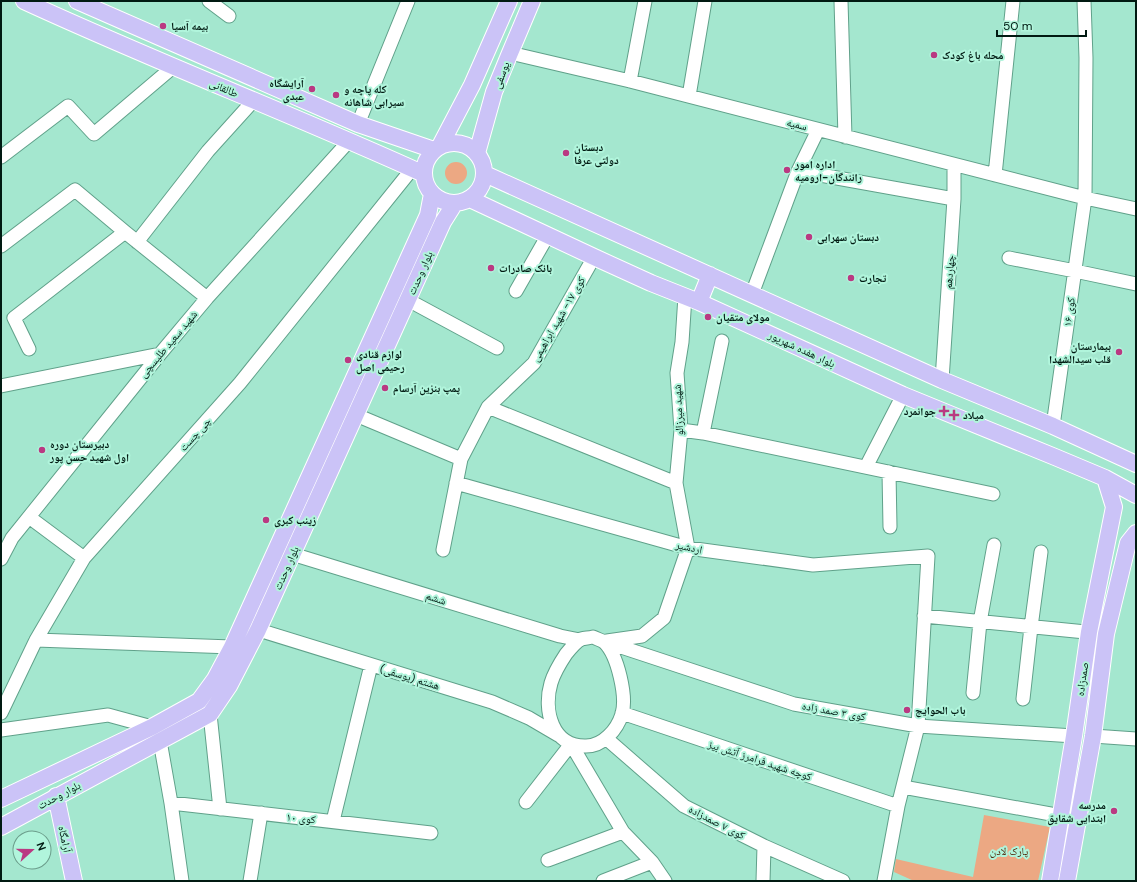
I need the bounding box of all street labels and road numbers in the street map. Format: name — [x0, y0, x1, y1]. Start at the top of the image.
street label: یوسفی — [489, 59, 513, 91]
street label: طالقانی — [207, 76, 241, 100]
street label: سمیه — [785, 115, 809, 133]
street label: بلوار وحدت — [404, 249, 436, 297]
street label: چهاردهم — [941, 254, 958, 290]
street label: کوی ۱۷- شهید ابراهیمی — [528, 274, 588, 364]
street label: کوی ۱۶ — [1060, 296, 1078, 327]
street label: شهید سعید طلیسچی — [136, 308, 200, 380]
street label: بلوار هفده شهریور — [765, 327, 838, 371]
street label: شهید میرزالو — [670, 384, 686, 436]
street label: چی چست — [176, 414, 214, 454]
street label: اردشیر — [673, 537, 704, 557]
street label: بلوار وحدت — [270, 544, 302, 592]
street label: ششم — [424, 588, 448, 609]
street label: هشتم (یوسفی) — [378, 661, 442, 694]
street label: صمدزاده — [1073, 661, 1091, 697]
street label: کوی ۳ صمد زاده — [801, 699, 867, 724]
street label: کوچه شهید فرامرز آتش بیز — [705, 736, 814, 784]
street label: بلوار وحدت — [35, 778, 83, 812]
street label: کوی ۷ صمدزاده — [686, 802, 748, 842]
street label: کوی ۱۰ — [286, 810, 317, 827]
street label: آرامگاه — [55, 824, 75, 854]

